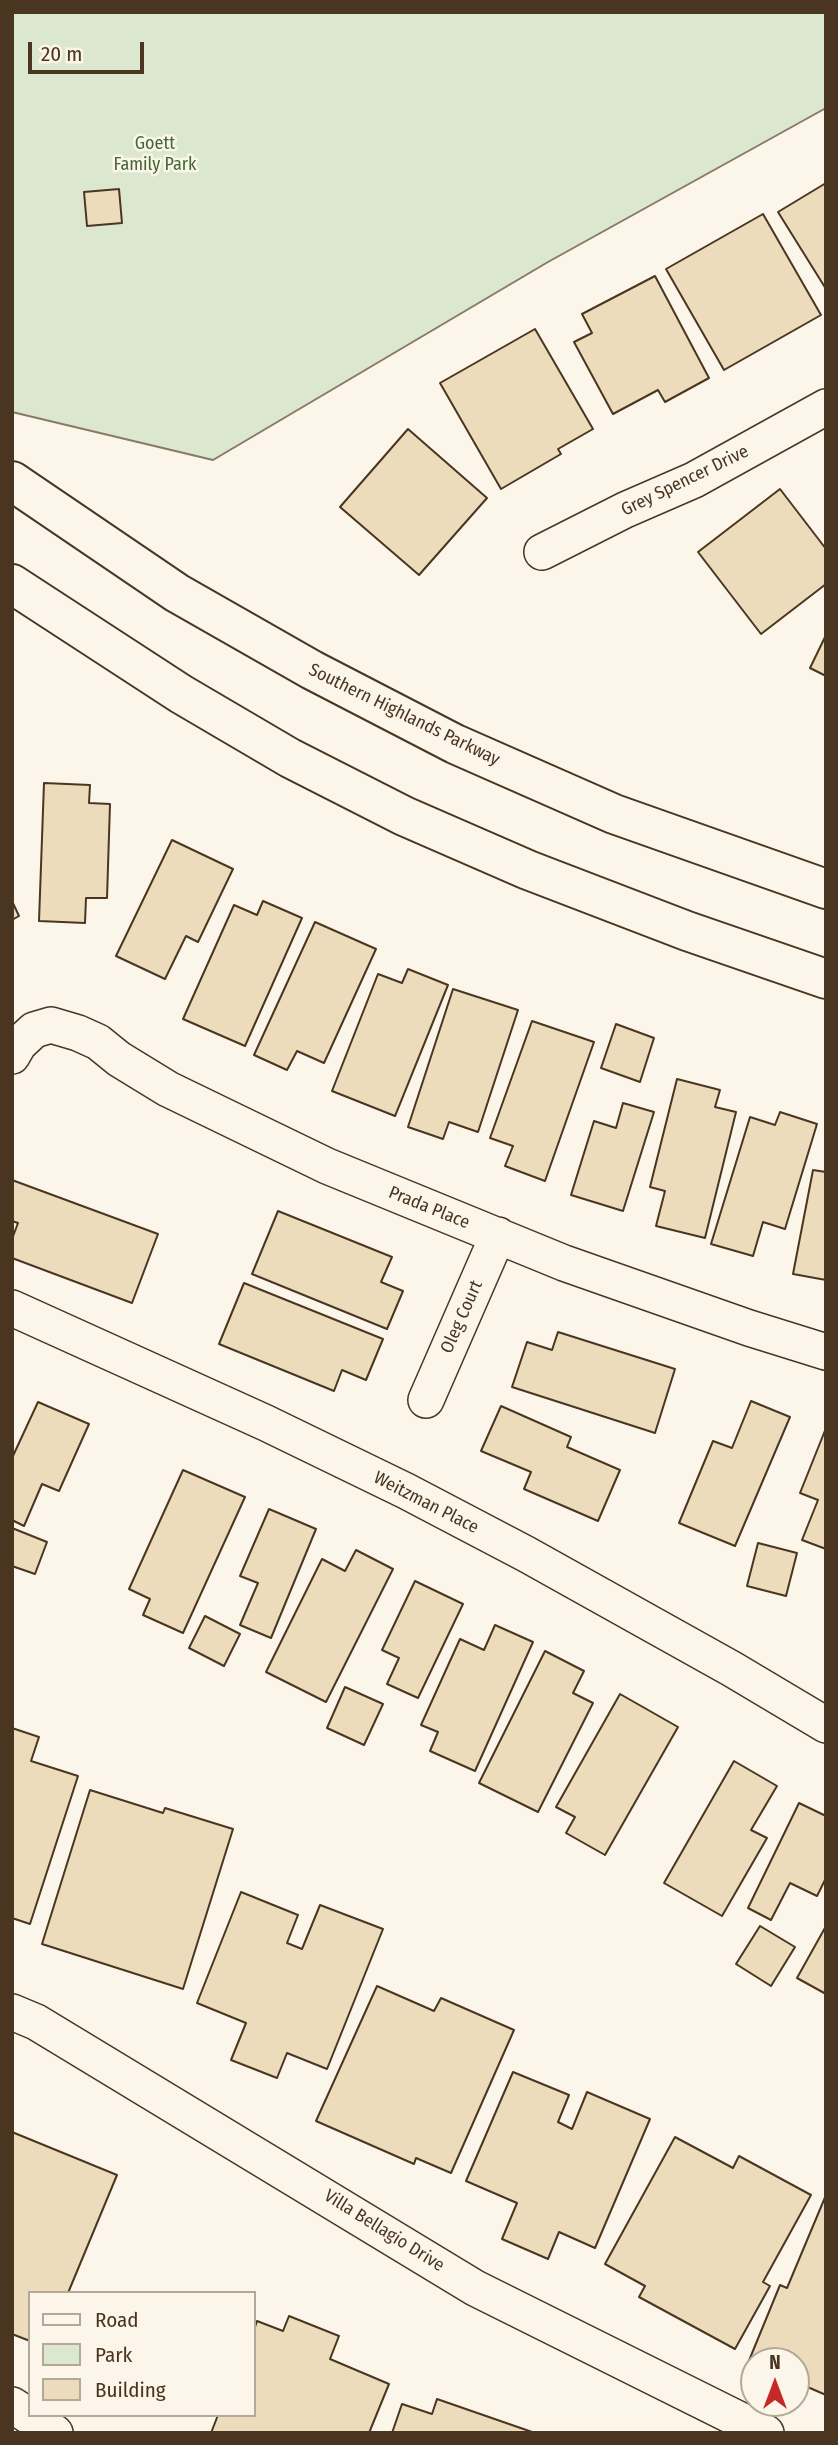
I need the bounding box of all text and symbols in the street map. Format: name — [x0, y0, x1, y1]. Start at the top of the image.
scale bar — [32, 28, 147, 72]
text: 20 m — [41, 41, 82, 67]
park label: Goett Family Park — [114, 133, 196, 176]
street label: Grey Spencer Drive — [618, 441, 752, 521]
street label: Southern Highlands Parkway — [305, 659, 503, 771]
street label: Prada Place — [385, 1182, 473, 1234]
street label: Oleg Court — [436, 1277, 488, 1357]
street label: Weitzman Place — [370, 1467, 482, 1539]
street label: Villa Bellagio Drive — [320, 2185, 448, 2277]
legend — [28, 2291, 256, 2417]
text: Road — [95, 2307, 139, 2333]
text: Park — [95, 2342, 132, 2368]
north arrow — [740, 2347, 810, 2417]
text: N — [769, 2351, 781, 2374]
text: Building — [95, 2377, 166, 2403]

